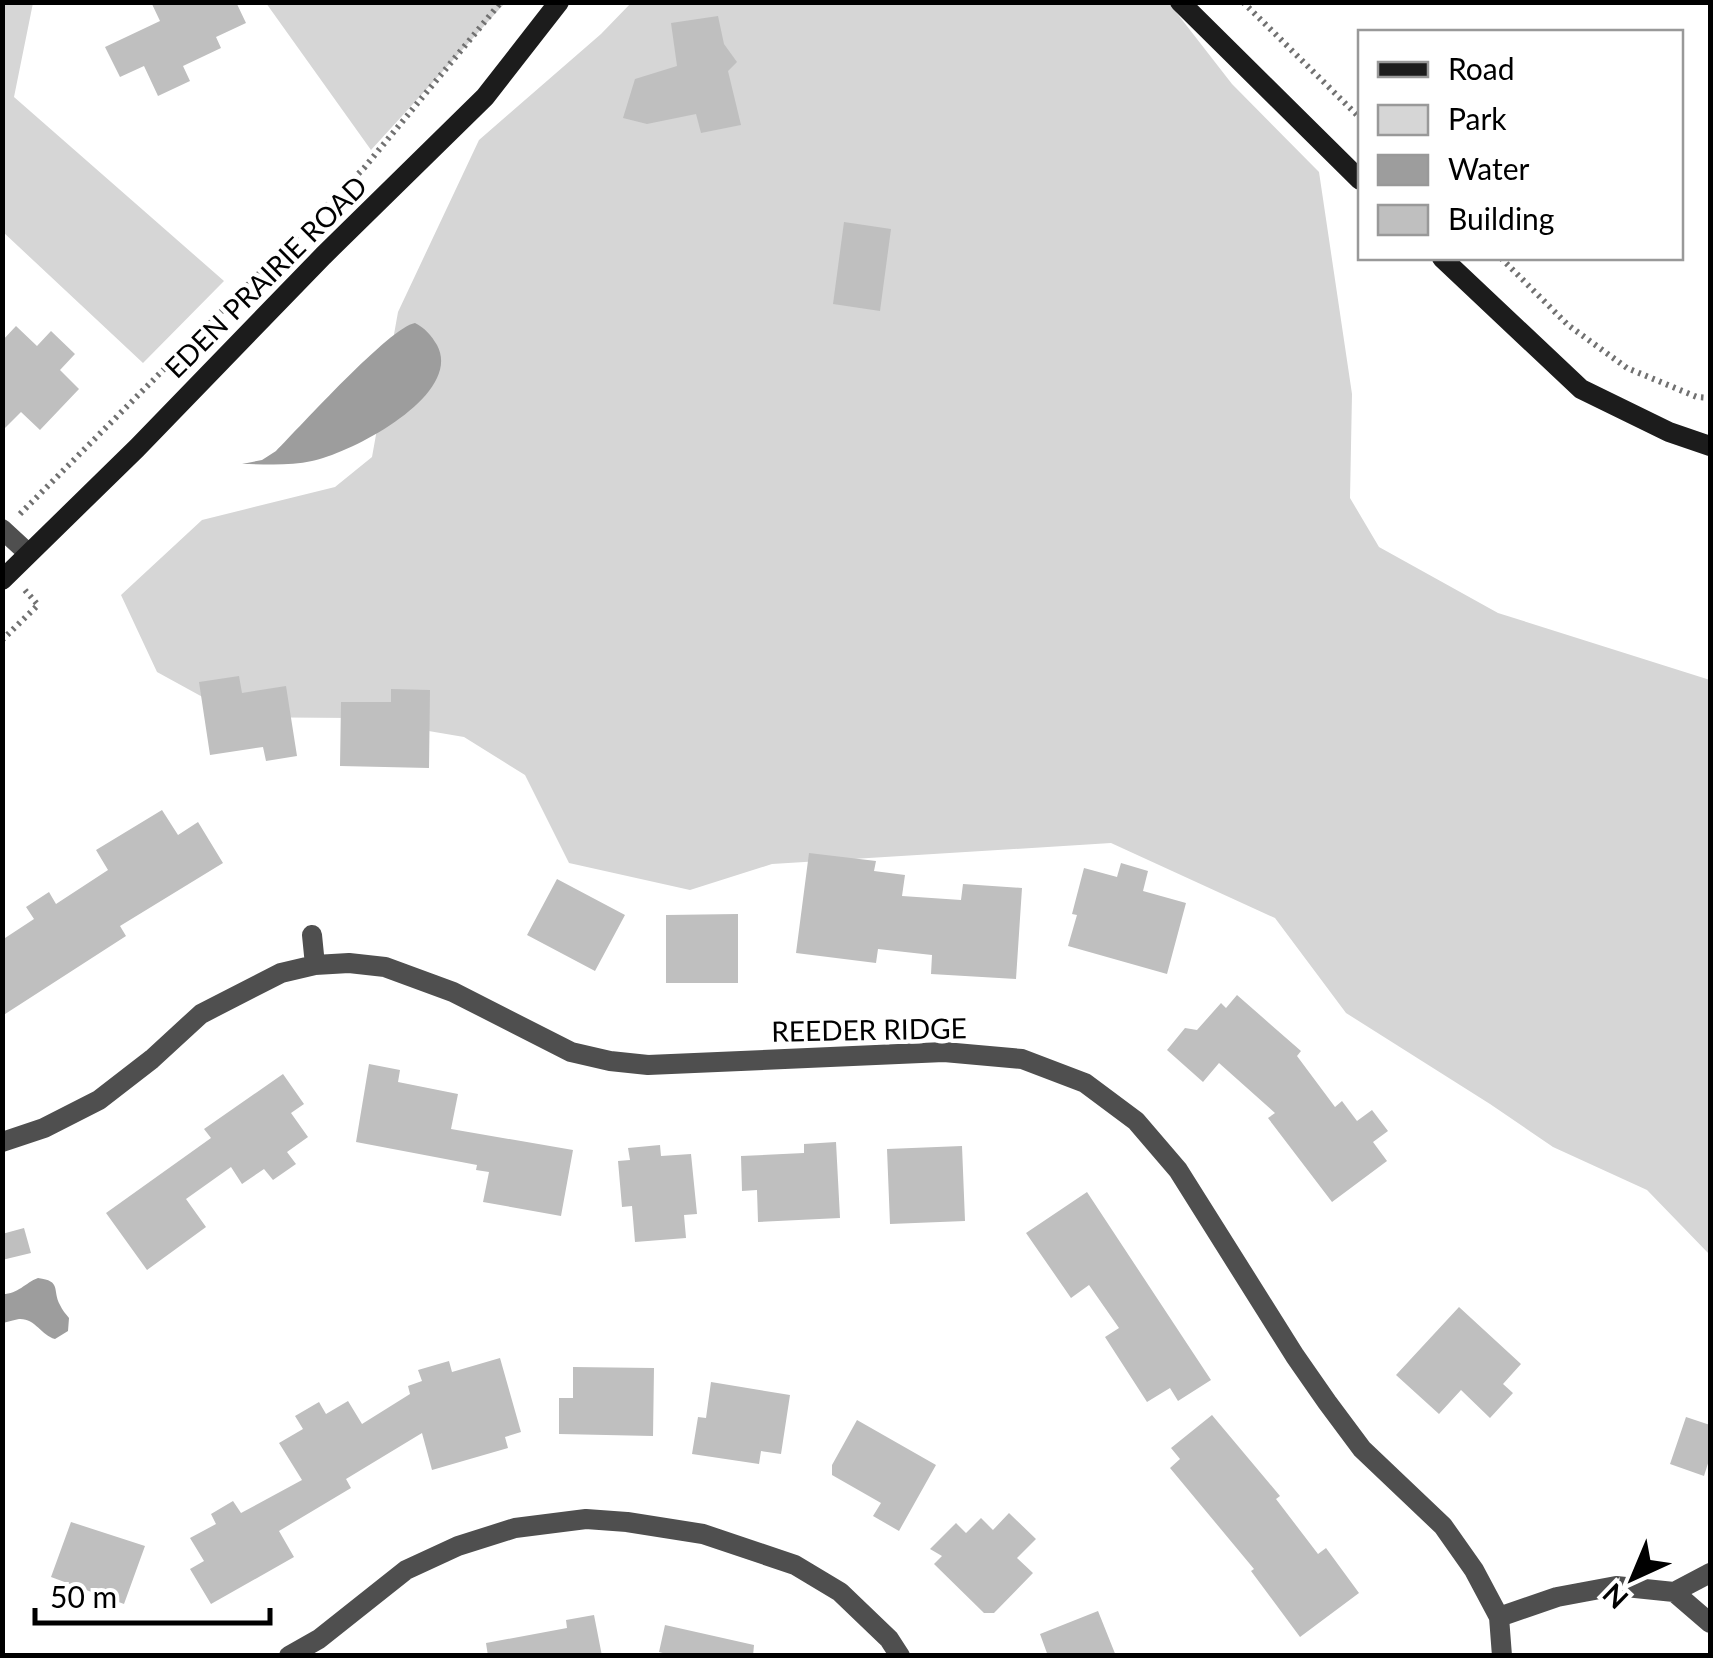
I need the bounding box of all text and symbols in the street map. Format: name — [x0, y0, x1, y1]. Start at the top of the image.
legend — [1358, 30, 1683, 260]
text: Road — [1448, 50, 1515, 86]
text: Park — [1448, 100, 1507, 136]
text: Water — [1448, 150, 1530, 186]
street label: EDEN PRAIRIE ROAD — [157, 168, 373, 384]
text: Building — [1448, 200, 1554, 236]
street label: REEDER RIDGE — [771, 1010, 967, 1048]
north arrow — [1583, 1528, 1683, 1628]
scale bar — [35, 1563, 270, 1625]
text: N — [1595, 1577, 1635, 1616]
text: 50 m — [50, 1578, 117, 1614]

